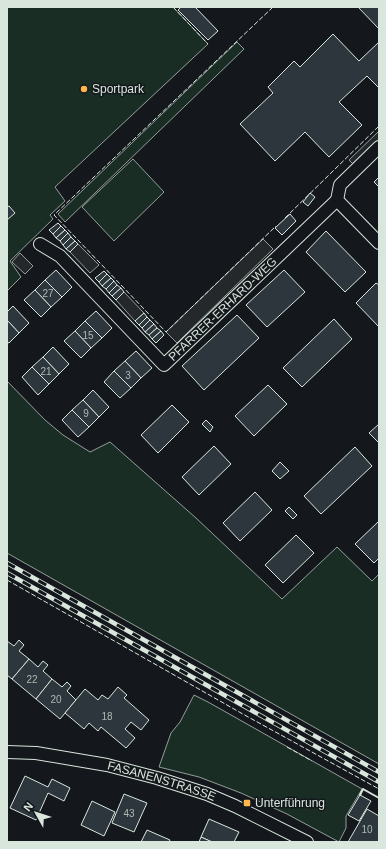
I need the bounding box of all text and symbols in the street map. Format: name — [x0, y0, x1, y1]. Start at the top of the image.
place label: Sportpark — [92, 82, 145, 96]
marker: Sportpark — [79, 84, 89, 94]
street label: PFARRER-ERHARD-WEG — [166, 254, 280, 364]
house number: 27 — [42, 288, 54, 299]
house number: 15 — [82, 330, 94, 341]
house number: 21 — [40, 366, 52, 377]
house number: 3 — [125, 370, 131, 381]
house number: 9 — [83, 408, 89, 419]
house number: 22 — [26, 674, 38, 685]
house number: 20 — [50, 694, 62, 705]
house number: 18 — [101, 711, 113, 722]
street label: FASANENSTRASSE — [106, 758, 218, 804]
north arrow — [16, 793, 56, 833]
place label: Unterführung — [255, 796, 325, 810]
marker: Unterführung — [242, 798, 252, 808]
text: N — [21, 800, 35, 814]
house number: 43 — [123, 808, 135, 819]
house number: 10 — [361, 824, 373, 835]

